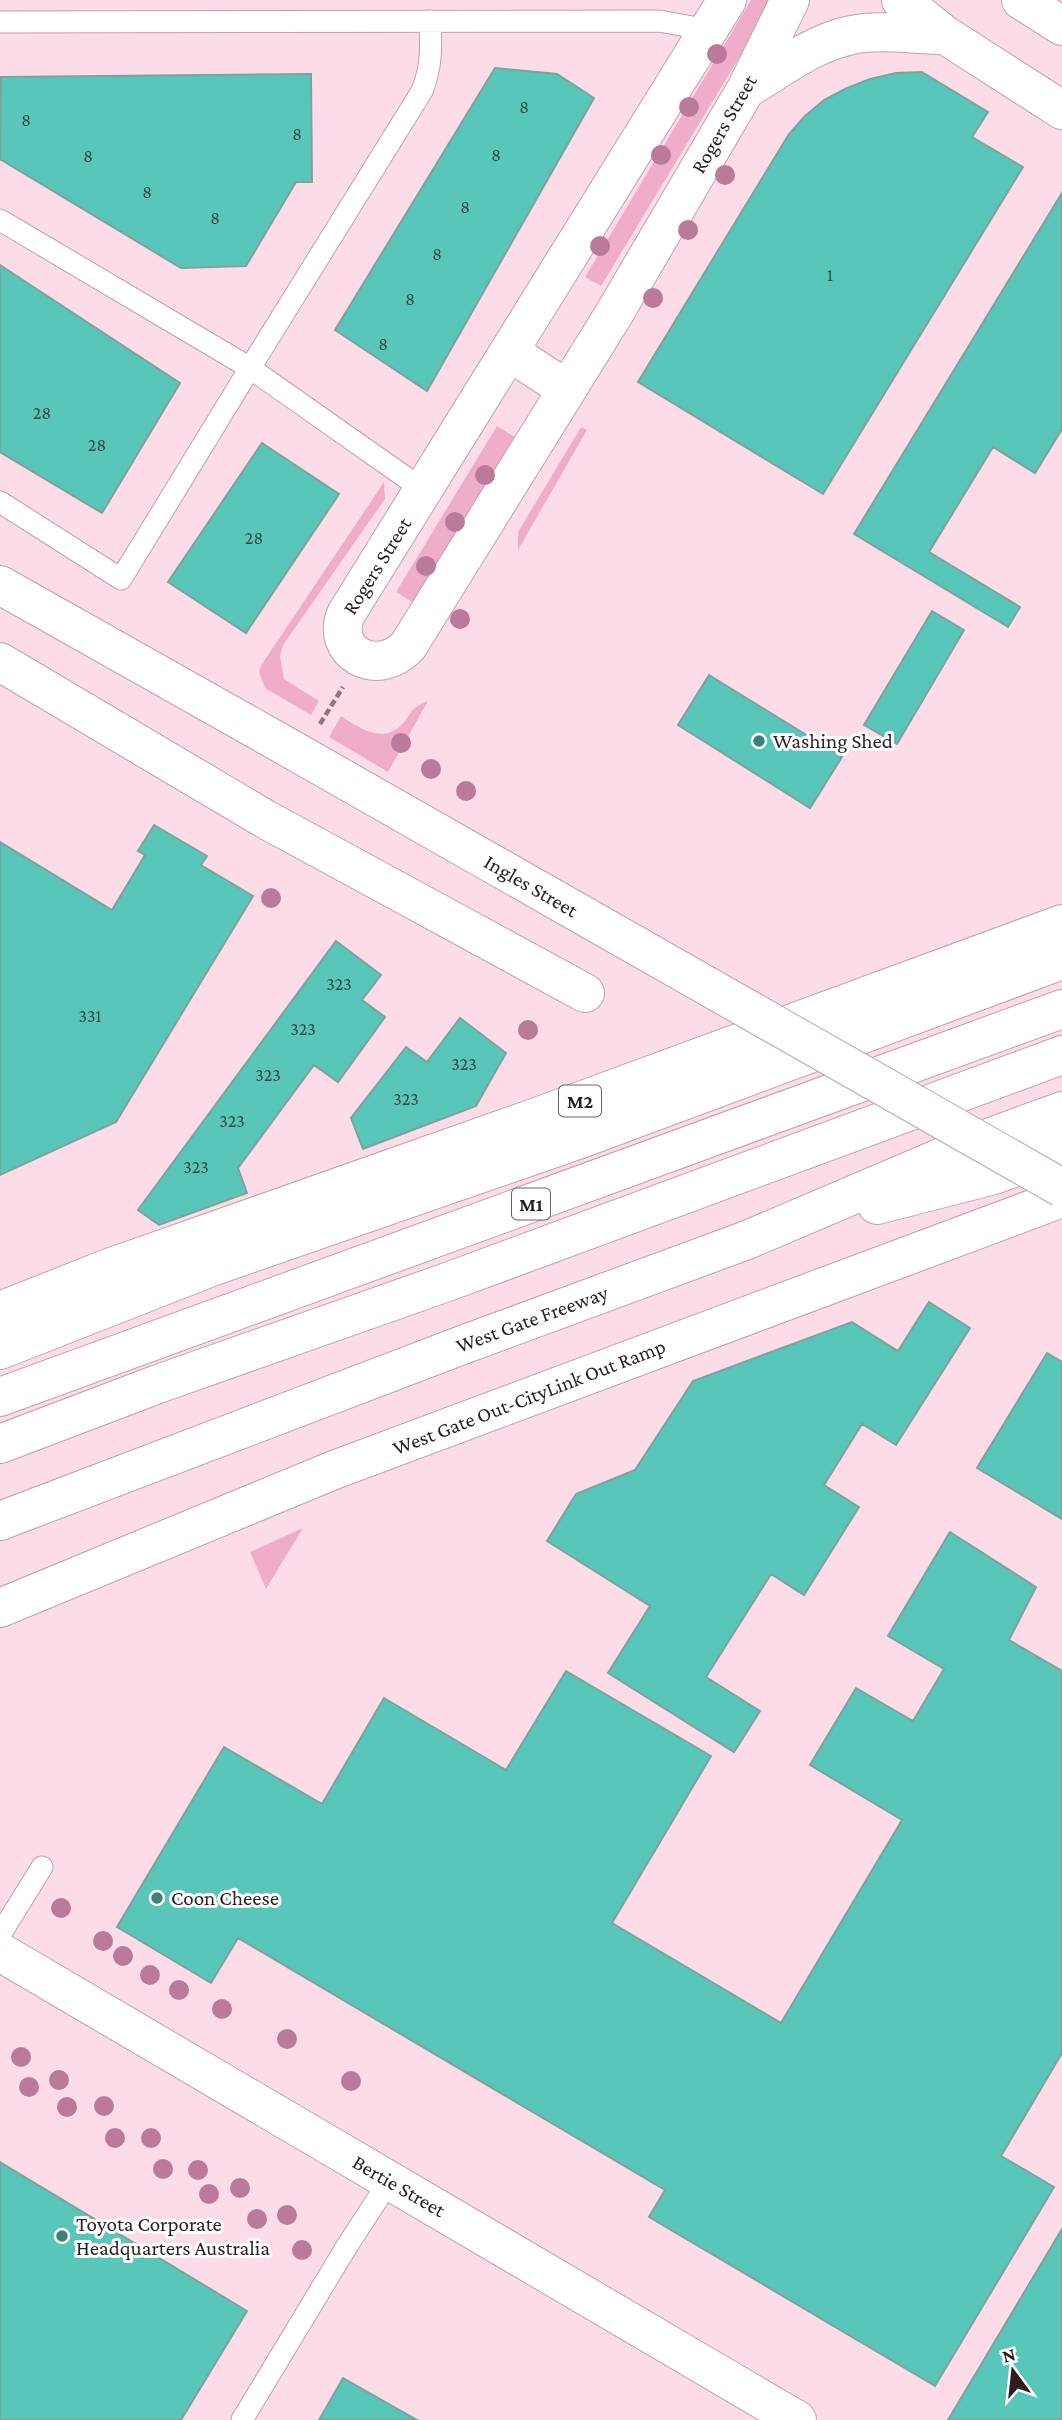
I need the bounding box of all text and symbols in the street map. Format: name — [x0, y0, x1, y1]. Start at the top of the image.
street label: Rogers Street — [686, 70, 762, 178]
house number: 8 — [519, 97, 529, 117]
house number: 8 — [21, 110, 31, 130]
house number: 8 — [292, 124, 302, 144]
house number: 8 — [491, 145, 501, 165]
house number: 8 — [83, 146, 93, 166]
house number: 8 — [142, 182, 152, 202]
house number: 8 — [460, 197, 470, 217]
house number: 8 — [210, 208, 220, 228]
house number: 8 — [432, 244, 442, 264]
house number: 1 — [827, 265, 833, 285]
house number: 8 — [405, 289, 415, 309]
house number: 8 — [378, 334, 388, 354]
house number: 28 — [33, 403, 51, 423]
house number: 28 — [88, 435, 106, 455]
street label: Rogers Street — [338, 512, 417, 619]
house number: 28 — [245, 528, 263, 548]
place label: Washing Shed — [773, 729, 893, 753]
marker: Washing Shed — [751, 733, 767, 749]
street label: Ingles Street — [480, 850, 583, 923]
house number: 323 — [326, 974, 352, 994]
house number: 331 — [79, 1006, 102, 1026]
house number: 323 — [290, 1019, 316, 1039]
house number: 323 — [451, 1054, 477, 1074]
house number: 323 — [255, 1065, 281, 1085]
road number: M2 — [559, 1086, 601, 1116]
house number: 323 — [393, 1089, 419, 1109]
house number: 323 — [219, 1111, 245, 1131]
house number: 323 — [183, 1157, 209, 1177]
road number: M1 — [512, 1188, 550, 1220]
street label: West Gate Freeway — [453, 1280, 612, 1358]
street label: West Gate Out-CityLink Out Ramp — [389, 1334, 669, 1460]
place label: Coon Cheese — [171, 1886, 279, 1910]
marker: Coon Cheese — [149, 1890, 165, 1906]
street label: Bertie Street — [348, 2150, 450, 2223]
place label: Toyota Corporate Headquarters Australia — [76, 2212, 270, 2260]
marker: Toyota Corporate Headquarters Australia — [54, 2228, 70, 2244]
north arrow — [978, 2336, 1048, 2406]
text: N — [1000, 2343, 1018, 2367]

